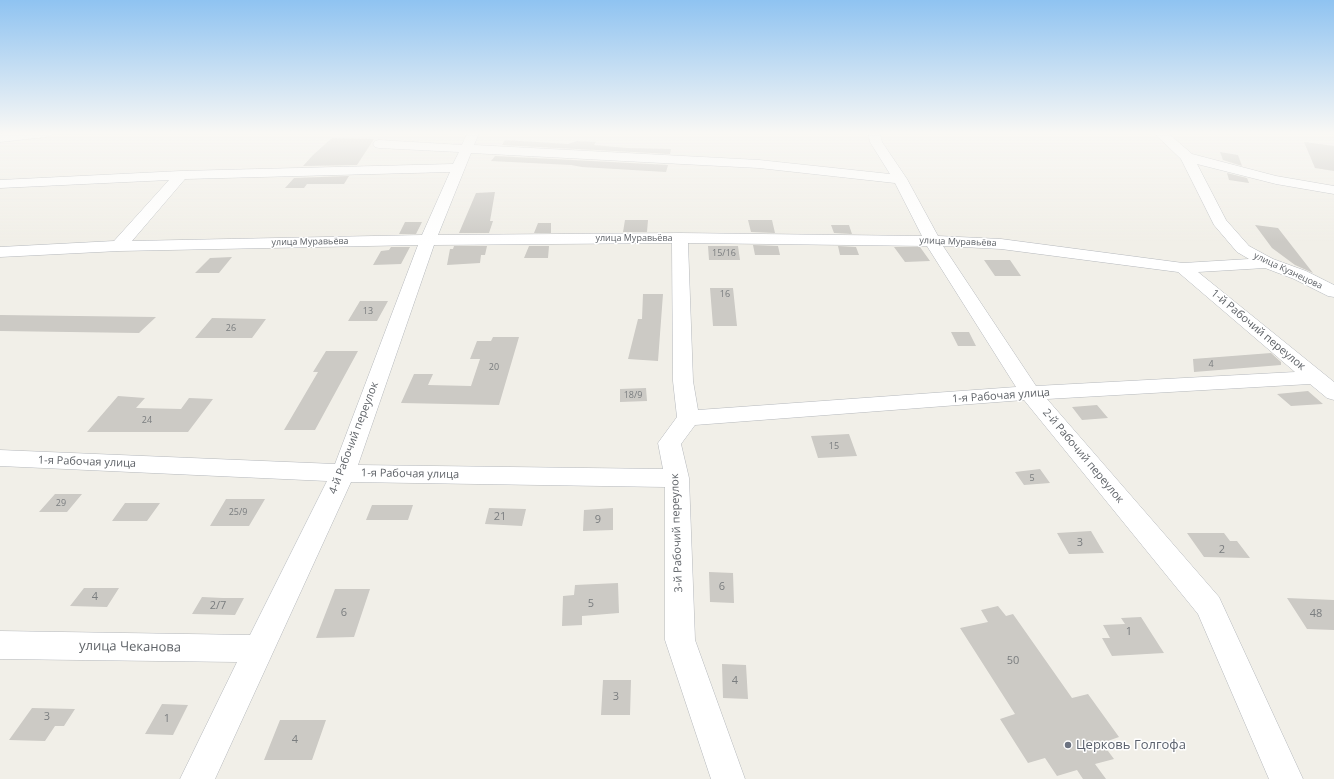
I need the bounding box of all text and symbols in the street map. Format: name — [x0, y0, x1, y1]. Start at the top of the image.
street label: улица Муравьёва — [595, 233, 673, 243]
street label: улица Муравьёва — [919, 235, 997, 249]
street label: улица Муравьёва — [271, 236, 349, 248]
house number: 15/16 — [712, 248, 736, 258]
street label: улица Кузнецова — [1252, 250, 1324, 292]
street label: 1-й Рабочий переулок — [1208, 287, 1308, 373]
house number: 16 — [720, 289, 730, 299]
house number: 13 — [363, 306, 373, 316]
house number: 26 — [226, 323, 236, 333]
house number: 4 — [1208, 359, 1214, 369]
house number: 20 — [489, 362, 499, 372]
street label: 4-й Рабочий переулок — [326, 380, 382, 496]
street label: 1-я Рабочая улица — [952, 386, 1050, 406]
house number: 18/9 — [624, 390, 642, 400]
street label: 2-й Рабочий переулок — [1040, 406, 1126, 506]
house number: 24 — [142, 415, 152, 425]
house number: 15 — [829, 441, 839, 451]
street label: 1-я Рабочая улица — [38, 454, 136, 470]
street label: 1-я Рабочая улица — [361, 467, 459, 481]
street label: 3-й Рабочий переулок — [668, 473, 686, 593]
house number: 5 — [1029, 473, 1035, 483]
house number: 29 — [56, 498, 66, 508]
house number: 25/9 — [229, 507, 247, 517]
house number: 21 — [494, 510, 506, 524]
house number: 9 — [595, 513, 601, 527]
house number: 3 — [1077, 536, 1083, 550]
house number: 2 — [1219, 543, 1225, 557]
house number: 6 — [719, 580, 725, 594]
house number: 4 — [92, 590, 98, 604]
house number: 5 — [588, 597, 594, 611]
house number: 2/7 — [210, 599, 226, 613]
house number: 6 — [341, 606, 347, 620]
house number: 48 — [1310, 607, 1322, 621]
house number: 1 — [1126, 625, 1132, 639]
street label: улица Чеканова — [79, 638, 181, 656]
house number: 50 — [1007, 654, 1019, 668]
house number: 4 — [732, 674, 738, 688]
house number: 3 — [613, 690, 619, 704]
house number: 3 — [44, 710, 50, 724]
house number: 1 — [164, 712, 170, 726]
house number: 4 — [292, 733, 298, 747]
place label: Церковь Голгофа — [1076, 737, 1186, 753]
marker: Церковь Голгофа — [1063, 740, 1073, 750]

